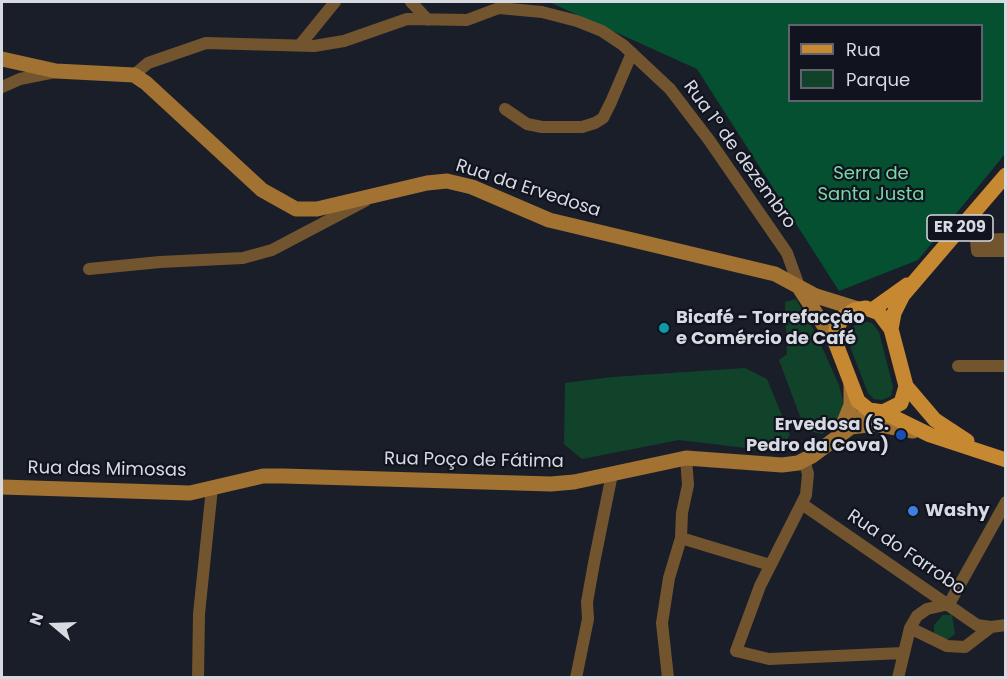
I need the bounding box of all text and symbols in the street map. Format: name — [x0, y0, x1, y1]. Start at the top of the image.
legend — [788, 24, 983, 102]
text: Rua — [846, 37, 881, 62]
text: Parque — [846, 67, 910, 92]
street label: Rua 1º de dezembro — [678, 77, 800, 233]
street label: Rua da Ervedosa — [453, 155, 603, 223]
park label: Serra de Santa Justa — [818, 163, 924, 206]
road number: ER 209 — [927, 215, 993, 241]
place label: Bicafé - Torrefacção e Comércio de Café — [676, 307, 865, 350]
marker: Bicafé - Torrefacção e Comércio de Café — [657, 321, 671, 335]
place label: Ervedosa (S. Pedro da Cova) — [746, 414, 889, 456]
marker: Ervedosa (S. Pedro da Cova) — [894, 428, 908, 442]
street label: Rua Poço de Fátima — [384, 449, 564, 473]
street label: Rua das Mimosas — [27, 458, 187, 482]
place label: Washy — [925, 500, 990, 522]
marker: Washy — [906, 504, 920, 518]
street label: Rua do Farrobo — [843, 506, 969, 600]
north arrow — [24, 595, 84, 655]
text: N — [24, 610, 49, 628]

